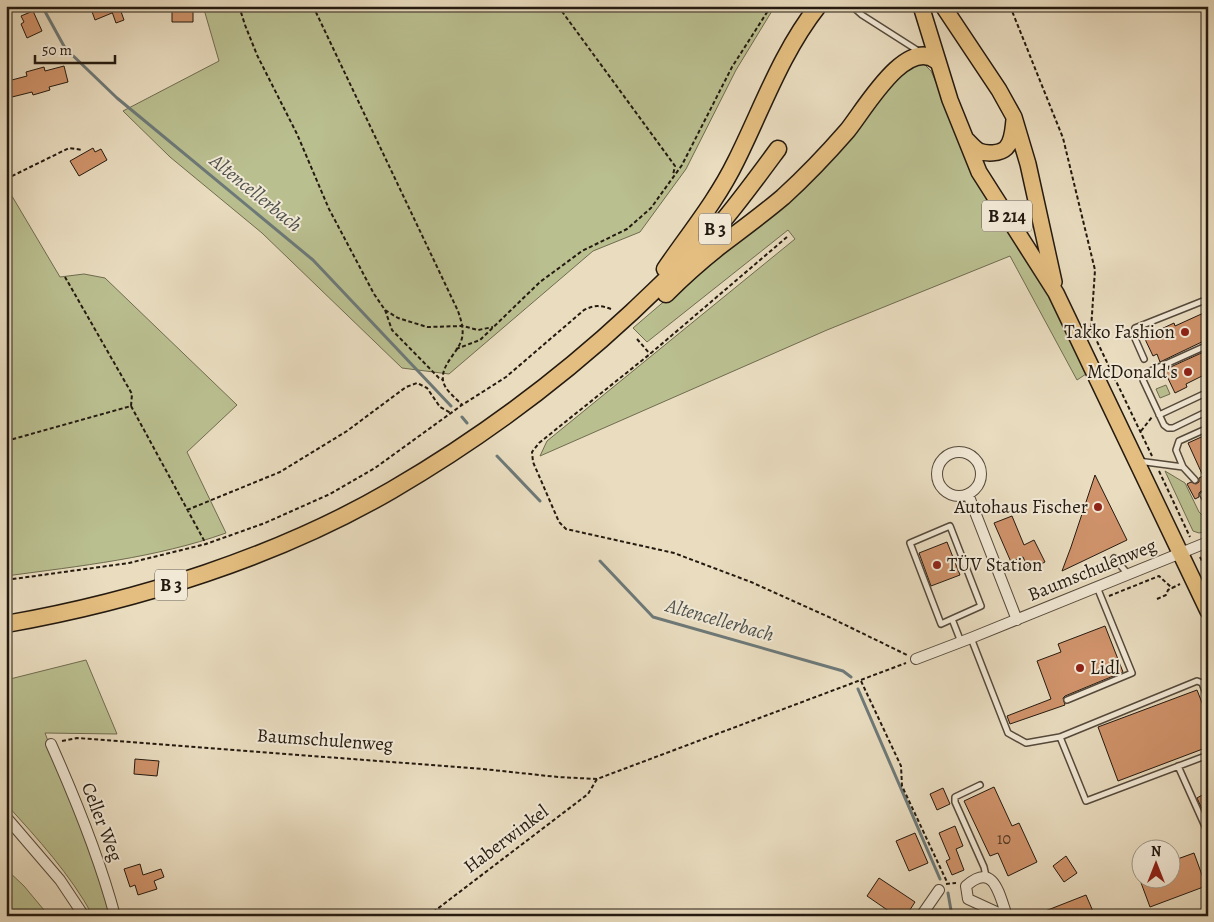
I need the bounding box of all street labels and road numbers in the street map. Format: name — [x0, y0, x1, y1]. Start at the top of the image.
road number: B 214 — [982, 200, 1032, 232]
road number: B 3 — [699, 213, 731, 244]
street label: Baumschulenweg — [1024, 532, 1161, 608]
road number: B 3 — [155, 570, 187, 600]
street label: Baumschulenweg — [256, 722, 394, 758]
street label: Celler Weg — [75, 779, 129, 866]
street label: Haberwinkel — [458, 798, 554, 879]

